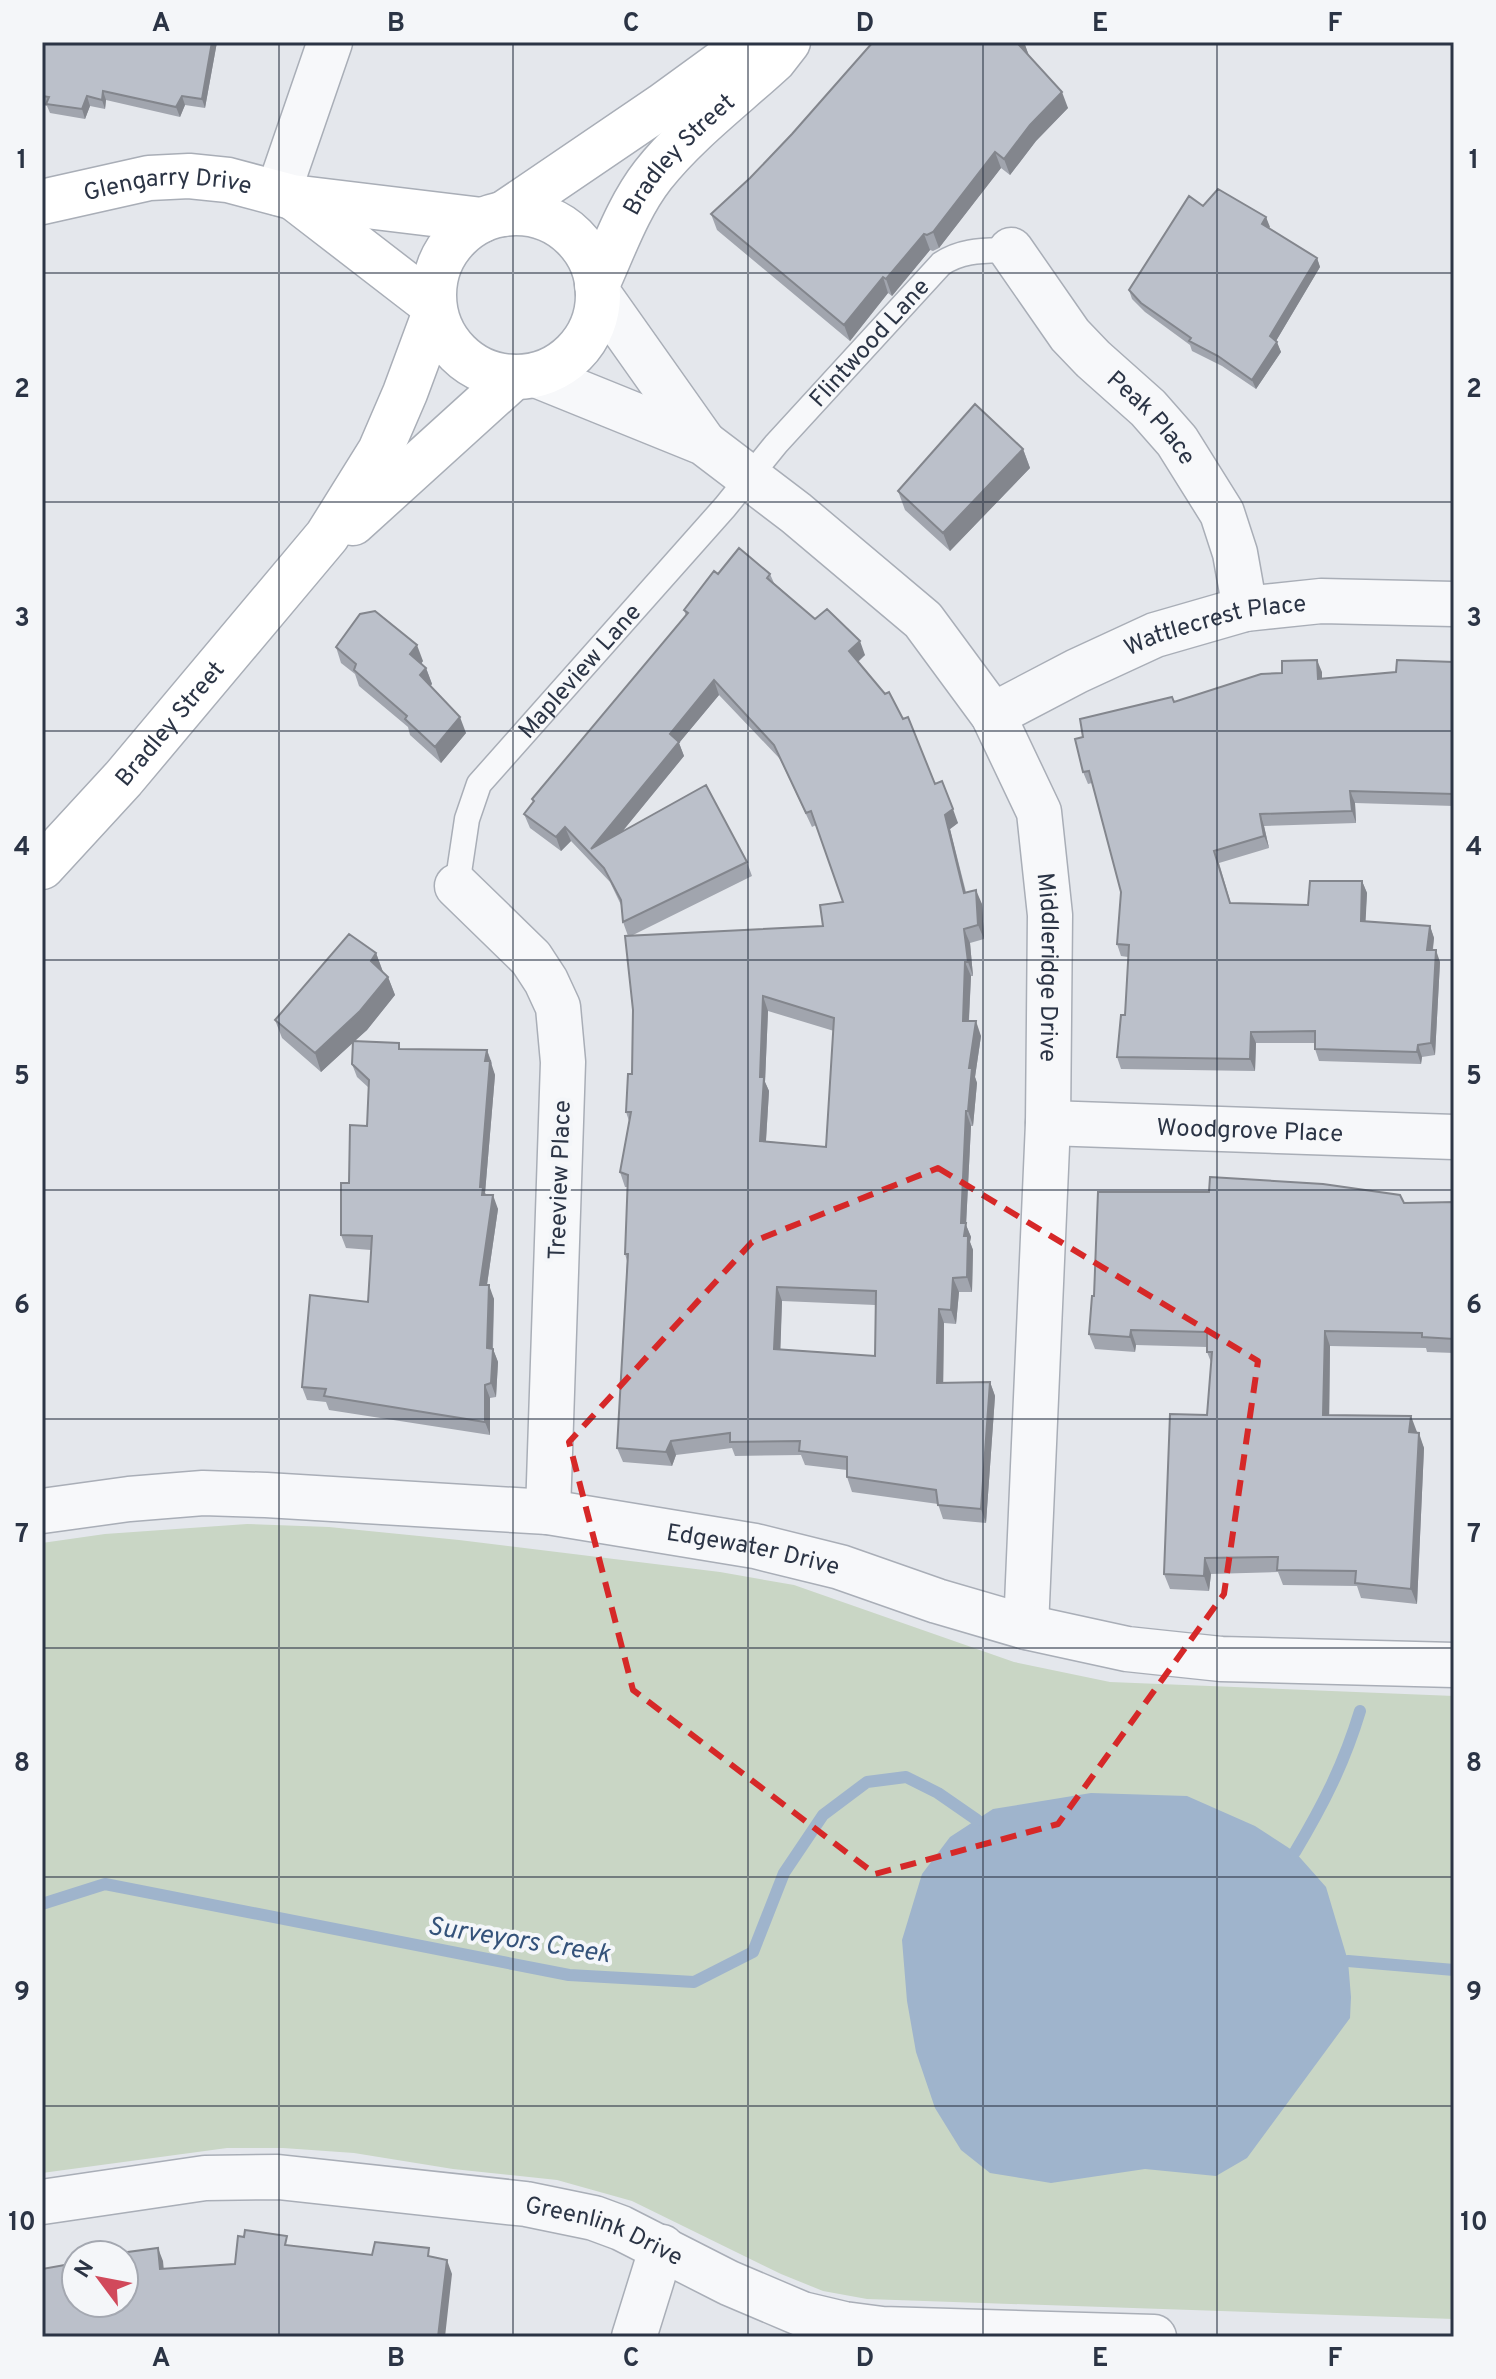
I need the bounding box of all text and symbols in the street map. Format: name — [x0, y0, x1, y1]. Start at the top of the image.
text: A — [152, 8, 170, 41]
text: B — [387, 8, 405, 41]
text: C — [623, 8, 639, 41]
text: D — [856, 8, 874, 41]
text: E — [1092, 8, 1108, 41]
text: F — [1328, 8, 1343, 41]
street label: Bradley Street — [618, 88, 742, 221]
text: 1 — [17, 145, 27, 178]
text: 1 — [1469, 145, 1479, 178]
street label: Glengarry Drive — [81, 163, 255, 209]
street label: Flintwood Lane — [804, 273, 937, 415]
street label: Peak Place — [1100, 365, 1201, 471]
text: 2 — [14, 374, 30, 407]
text: 2 — [1466, 374, 1482, 407]
street label: Wattlecrest Place — [1120, 590, 1308, 664]
street label: Mapleview Lane — [513, 598, 649, 746]
text: 3 — [14, 603, 30, 636]
text: 3 — [1466, 603, 1482, 636]
street label: Bradley Street — [110, 656, 232, 794]
text: 4 — [14, 832, 30, 865]
text: 4 — [1466, 832, 1482, 865]
street label: Middleridge Drive — [1029, 871, 1063, 1062]
text: 5 — [14, 1061, 30, 1094]
text: 5 — [1466, 1061, 1482, 1094]
street label: Treeview Place — [543, 1100, 579, 1260]
street label: Woodgrove Place — [1156, 1114, 1344, 1150]
text: 6 — [14, 1290, 30, 1323]
text: 6 — [1466, 1290, 1482, 1323]
text: 7 — [15, 1519, 29, 1552]
street label: Edgewater Drive — [664, 1519, 842, 1583]
text: 7 — [1467, 1519, 1481, 1552]
text: 8 — [14, 1748, 30, 1781]
text: 8 — [1466, 1748, 1482, 1781]
water label: Surveyors Creek — [425, 1911, 613, 1972]
text: 9 — [14, 1977, 30, 2010]
text: 9 — [1466, 1977, 1482, 2010]
street label: Greenlink Drive — [522, 2191, 687, 2274]
text: 10 — [8, 2207, 36, 2240]
text: 10 — [1460, 2207, 1488, 2240]
north arrow — [60, 2239, 140, 2319]
text: N — [70, 2256, 101, 2284]
text: A — [152, 2343, 170, 2376]
text: B — [387, 2343, 405, 2376]
text: C — [623, 2343, 639, 2376]
text: D — [856, 2343, 874, 2376]
text: E — [1092, 2343, 1108, 2376]
text: F — [1328, 2343, 1343, 2376]

